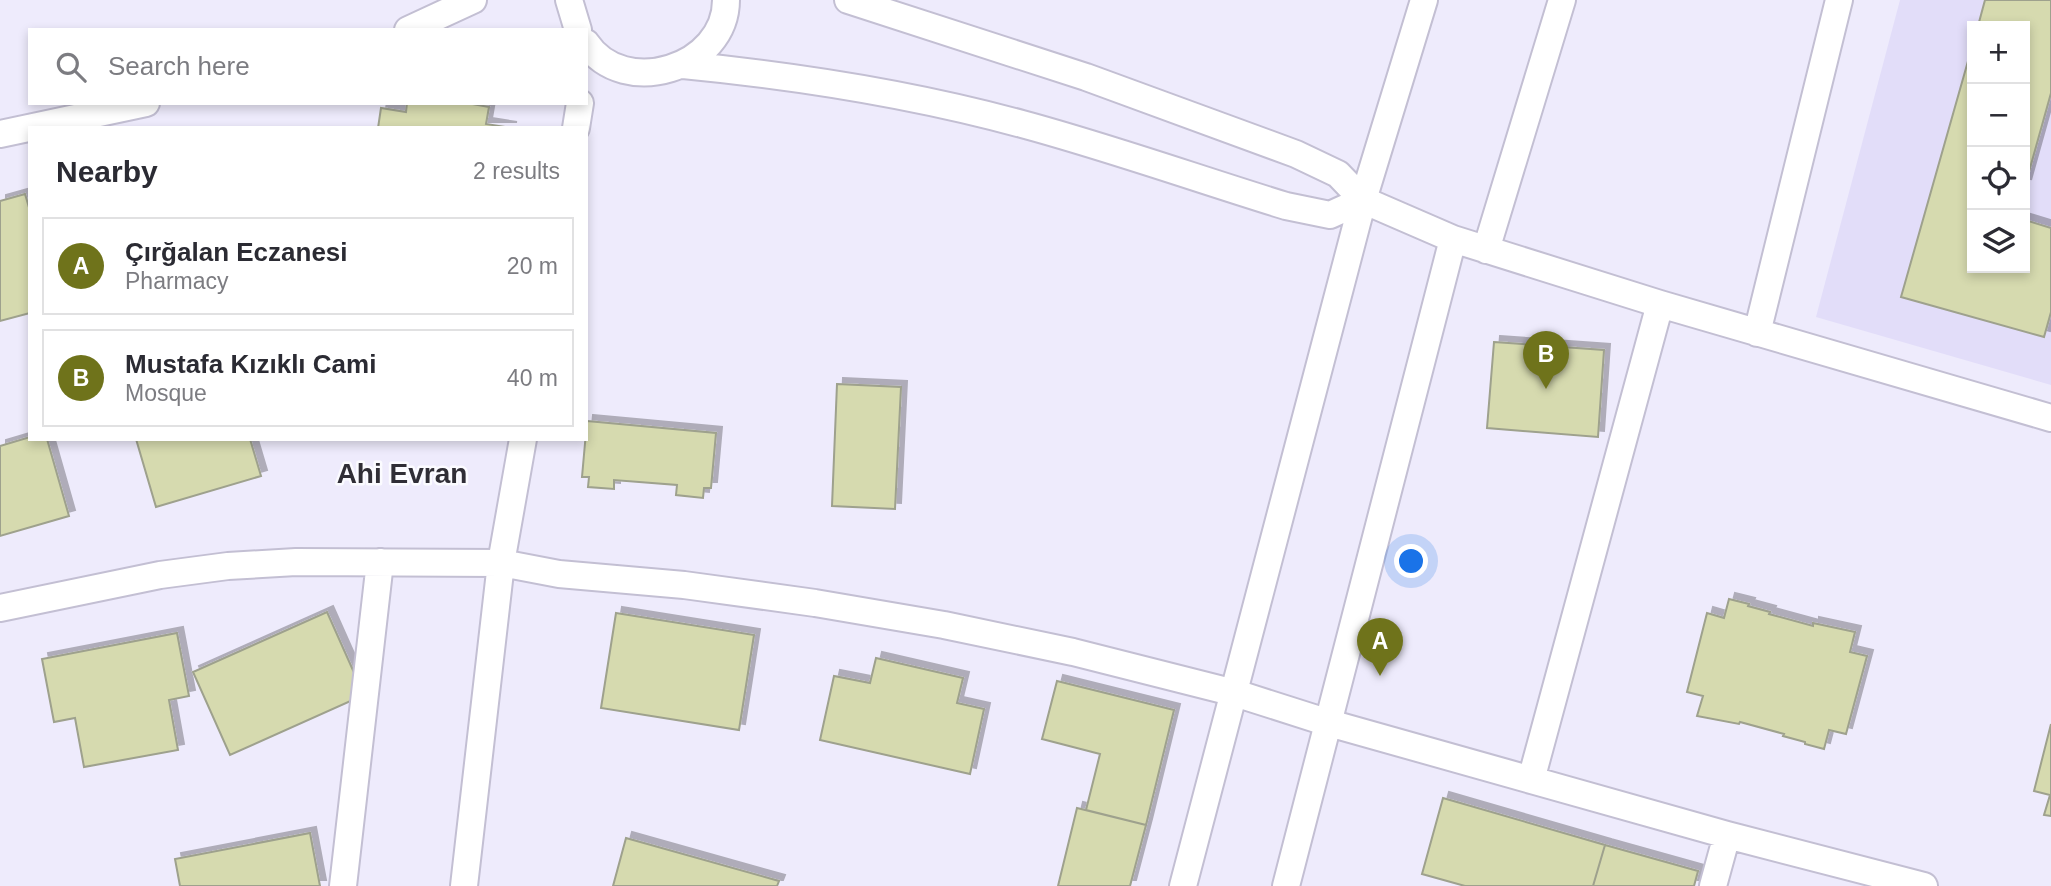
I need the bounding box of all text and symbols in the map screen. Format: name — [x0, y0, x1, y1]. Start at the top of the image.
map controls — [1967, 21, 2030, 273]
button: + — [1967, 21, 2030, 84]
search box — [28, 28, 588, 105]
icon: search — [52, 48, 90, 86]
text: Search here — [108, 51, 250, 81]
button: − — [1967, 84, 2030, 147]
button: locate — [1967, 147, 2030, 210]
text: Nearby — [56, 155, 158, 188]
text: 2 results — [473, 158, 560, 184]
button: layers — [1967, 210, 2030, 273]
text: Çırğalan Eczanesi — [125, 237, 348, 267]
text: A — [73, 253, 89, 279]
text: 20 m — [507, 253, 558, 279]
text: Pharmacy — [125, 268, 229, 294]
pin: B — [1523, 331, 1569, 389]
text: Mustafa Kızıklı Cami — [125, 349, 376, 379]
text: B — [73, 365, 89, 391]
text: 40 m — [507, 365, 558, 391]
text: Mosque — [125, 380, 207, 406]
district label: Ahi Evran — [337, 458, 467, 489]
your location — [1394, 544, 1428, 578]
pin: A — [1357, 618, 1403, 676]

